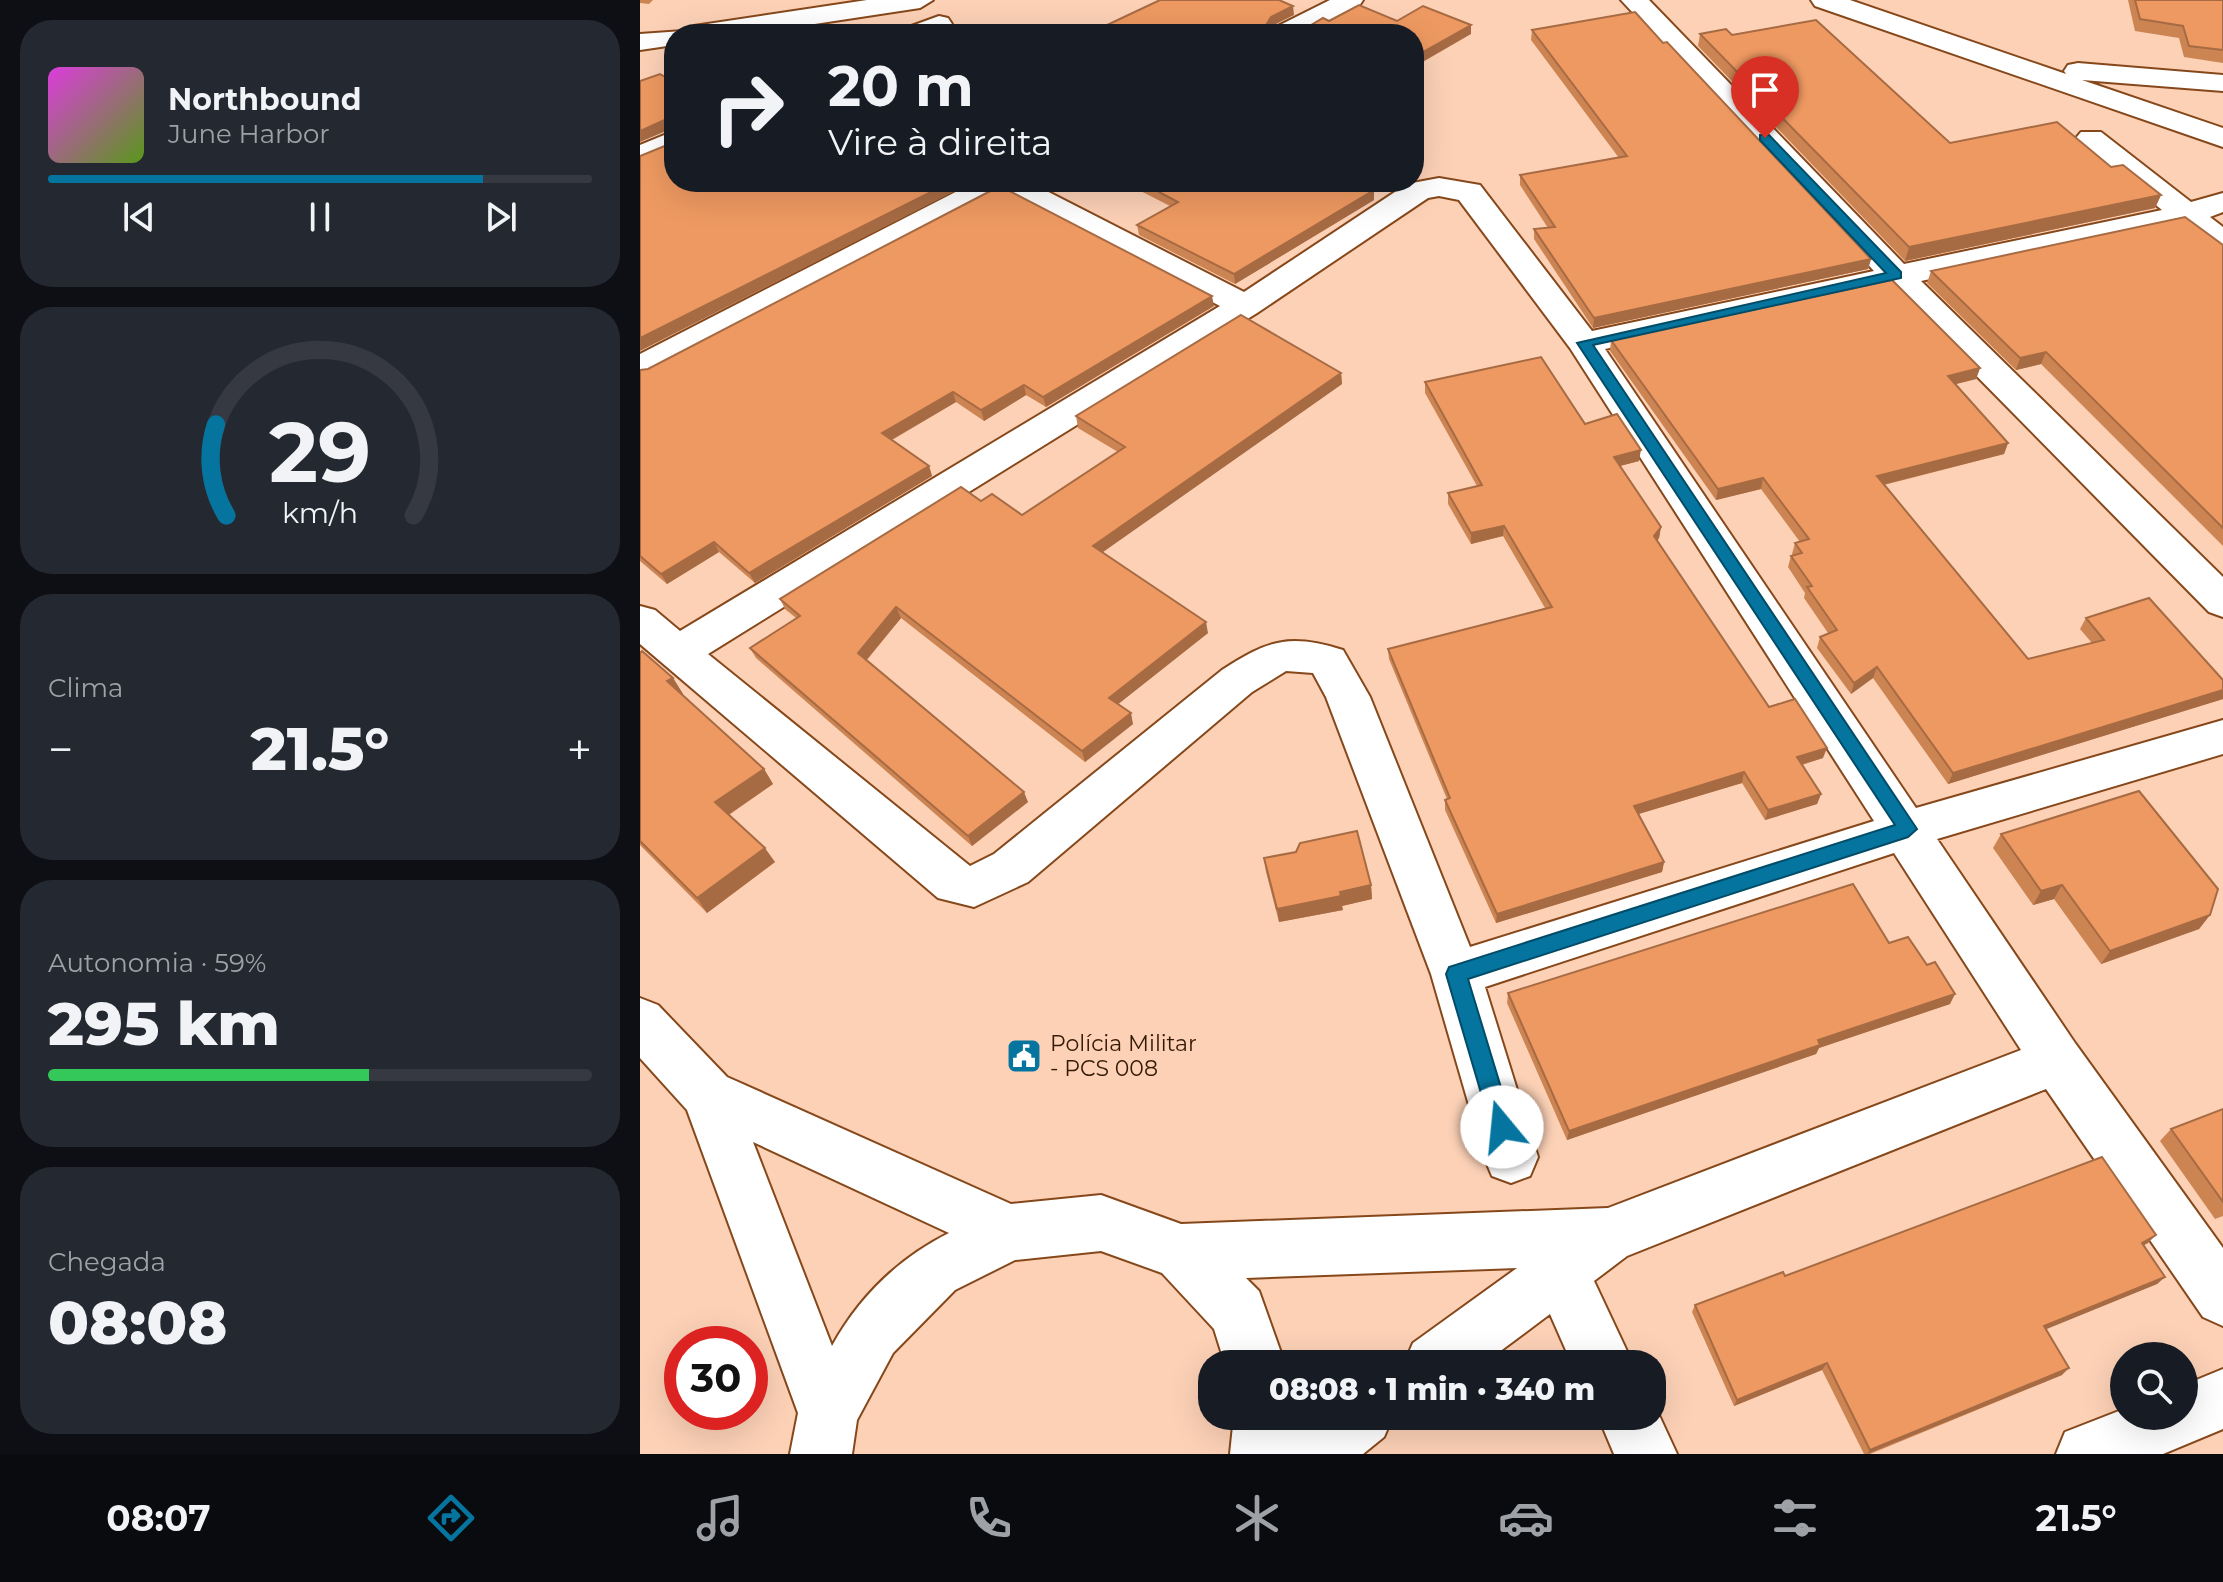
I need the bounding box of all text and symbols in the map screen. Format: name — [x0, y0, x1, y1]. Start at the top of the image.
text: 20 m — [828, 52, 974, 120]
icon: right — [696, 56, 800, 160]
pin — [1731, 56, 1799, 138]
icon: arrive — [1743, 68, 1787, 112]
text: Northbound — [168, 81, 362, 118]
text: June Harbor — [168, 118, 330, 150]
text: Vire à direita — [828, 120, 1052, 164]
icon: previous — [117, 195, 161, 239]
icon: pause — [298, 195, 342, 239]
icon: next — [479, 195, 523, 239]
text: 29 — [269, 401, 371, 503]
text: km/h — [282, 495, 358, 530]
text: Clima — [48, 672, 123, 704]
text: 21.5° — [251, 712, 389, 785]
text: − — [48, 722, 73, 776]
text: + — [567, 722, 592, 776]
text: Autonomia · 59% — [48, 947, 266, 979]
text: 295 km — [48, 987, 280, 1060]
place label: Polícia Militar - PCS 008 — [1050, 1030, 1197, 1082]
public building icon: Polícia Militar - PCS 008 — [1005, 1037, 1043, 1075]
position arrow — [1460, 1085, 1544, 1169]
text: Chegada — [48, 1246, 166, 1278]
text: 08:08 — [48, 1286, 227, 1359]
speed limit sign: 30 — [664, 1326, 768, 1430]
map controls — [2110, 1342, 2198, 1430]
button: search — [2110, 1342, 2198, 1430]
text: 08:08 · 1 min · 340 m — [1269, 1371, 1595, 1408]
icon: directions — [423, 1490, 479, 1546]
icon: music — [692, 1490, 748, 1546]
icon: phone — [961, 1490, 1017, 1546]
icon: climate — [1229, 1490, 1285, 1546]
icon: car — [1498, 1490, 1554, 1546]
icon: filters — [1767, 1490, 1823, 1546]
text: 08:07 — [106, 1496, 211, 1540]
text: 21.5° — [2036, 1496, 2117, 1540]

